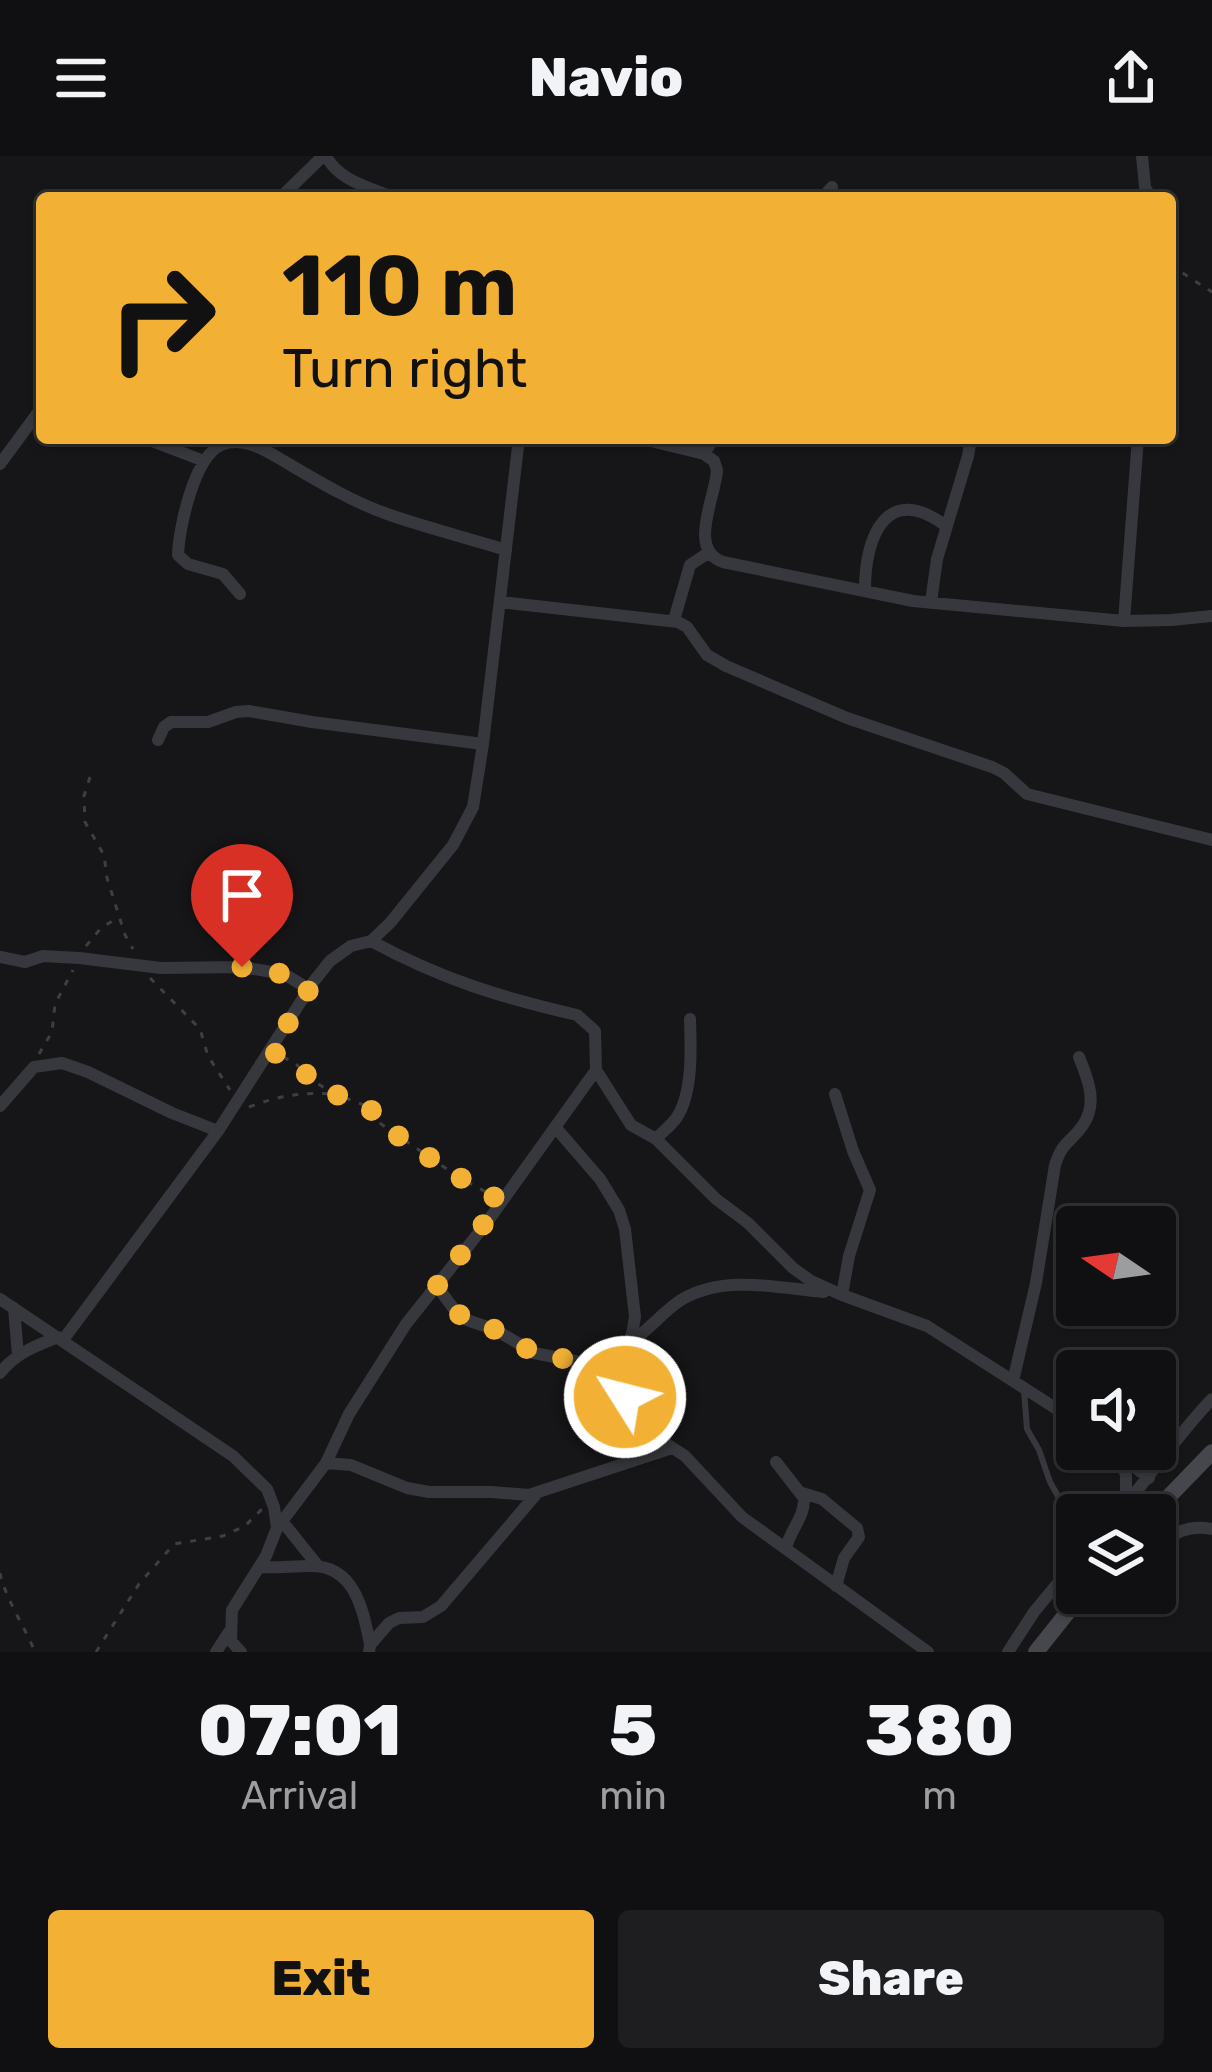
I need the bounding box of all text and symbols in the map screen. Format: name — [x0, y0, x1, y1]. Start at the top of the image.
icon: menu — [48, 45, 114, 111]
icon: share — [1098, 45, 1164, 111]
text: Navio — [529, 46, 683, 110]
text: 110 m — [282, 236, 517, 336]
icon: right — [84, 240, 240, 396]
text: Turn right — [282, 337, 527, 401]
pin — [191, 844, 293, 967]
icon: arrive — [209, 862, 275, 928]
north arrow — [1056, 1206, 1176, 1326]
map controls — [1056, 1206, 1176, 1614]
position arrow — [562, 1334, 688, 1460]
button: sound — [1056, 1350, 1176, 1470]
button: layers — [1056, 1494, 1176, 1614]
text: 07:01 — [198, 1688, 402, 1773]
text: 5 — [609, 1688, 657, 1773]
text: 380 — [865, 1688, 1014, 1773]
text: Arrival — [241, 1773, 358, 1819]
text: min — [599, 1773, 667, 1819]
text: m — [922, 1773, 957, 1819]
button: Exit — [48, 1910, 594, 2048]
button: Share — [618, 1910, 1164, 2048]

